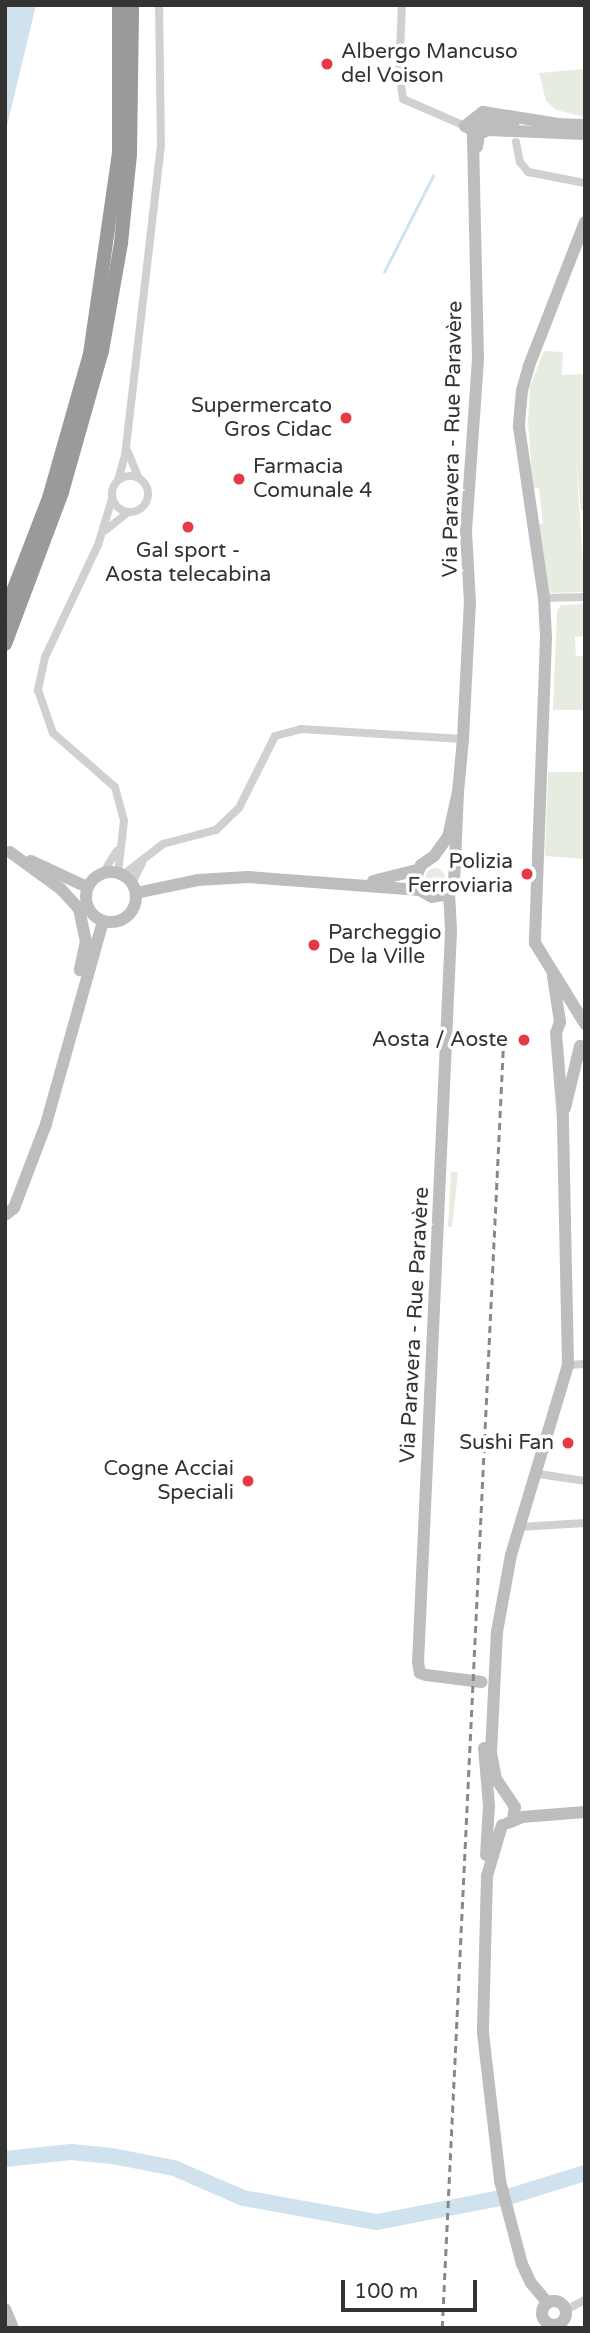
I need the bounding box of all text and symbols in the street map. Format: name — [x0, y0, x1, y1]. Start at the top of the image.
place label: Albergo Mancuso del Voison — [341, 39, 518, 89]
marker: Albergo Mancuso del Voison — [319, 56, 335, 72]
street label: Via Paravera - Rue Paravère — [438, 300, 468, 578]
place label: Supermercato Gros Cidac — [191, 393, 332, 443]
marker: Supermercato Gros Cidac — [338, 410, 354, 426]
place label: Farmacia Comunale 4 — [253, 454, 372, 504]
marker: Farmacia Comunale 4 — [231, 471, 247, 487]
marker: Gal sport - Aosta telecabina — [180, 519, 196, 535]
place label: Gal sport - Aosta telecabina — [105, 538, 271, 588]
place label: Polizia Ferroviaria — [408, 849, 513, 899]
marker: Polizia Ferroviaria — [519, 866, 535, 882]
place label: Parcheggio De la Ville — [328, 920, 441, 970]
marker: Parcheggio De la Ville — [306, 937, 322, 953]
place label: Aosta / Aoste — [372, 1027, 508, 1053]
marker: Aosta / Aoste — [514, 1030, 534, 1050]
street label: Via Paravera - Rue Paravère — [395, 1186, 435, 1464]
place label: Sushi Fan — [459, 1430, 554, 1456]
marker: Sushi Fan — [560, 1435, 576, 1451]
place label: Cogne Acciai Speciali — [104, 1456, 234, 1506]
marker: Cogne Acciai Speciali — [240, 1473, 256, 1489]
scale bar — [345, 2266, 482, 2310]
text: 100 m — [354, 2279, 418, 2304]

